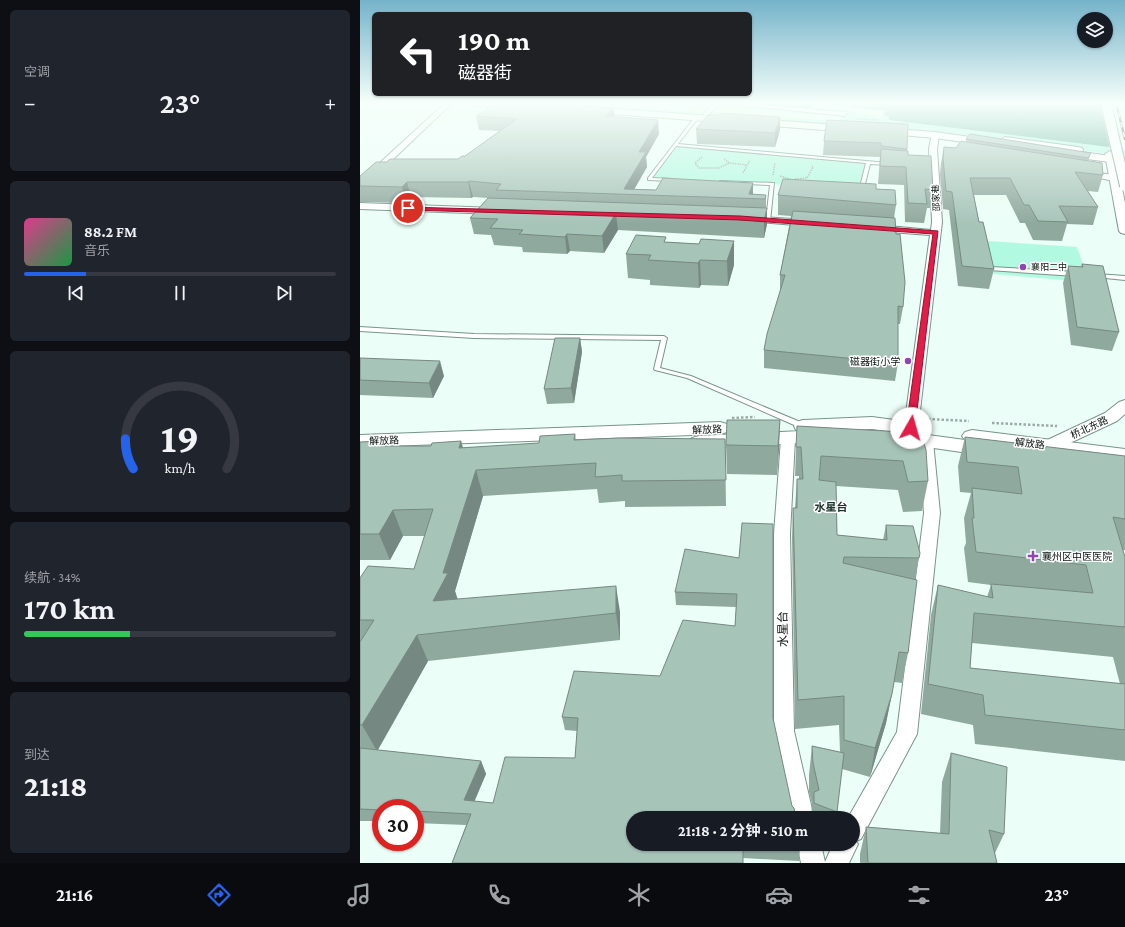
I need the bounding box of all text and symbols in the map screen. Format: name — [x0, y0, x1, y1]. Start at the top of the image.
map controls — [1077, 12, 1113, 48]
button: layers — [1077, 12, 1113, 48]
text: 190 m — [458, 25, 530, 56]
icon: left — [392, 28, 444, 80]
text: 磁器街 — [458, 63, 512, 83]
text: 空调 — [24, 64, 50, 79]
text: 23° — [159, 86, 201, 119]
text: − — [24, 90, 36, 115]
text: + — [324, 90, 336, 115]
street label: 邵家巷 — [930, 184, 942, 212]
pin — [391, 191, 425, 225]
icon: arrive — [397, 197, 419, 219]
text: 88.2 FM — [84, 224, 137, 240]
text: 音乐 — [84, 243, 110, 258]
marker: 襄阳二中 — [1018, 262, 1028, 272]
place label: 襄阳二中 — [1031, 262, 1067, 272]
icon: previous — [65, 282, 87, 304]
icon: pause — [169, 282, 191, 304]
icon: next — [273, 282, 295, 304]
place label: 磁器街小学 — [850, 356, 900, 367]
marker: 磁器街小学 — [903, 356, 913, 366]
position arrow — [890, 407, 932, 449]
street label: 桥北东路 — [1069, 414, 1110, 441]
text: 19 — [161, 415, 199, 461]
street label: 解放路 — [692, 423, 722, 436]
street label: 解放路 — [369, 434, 399, 447]
street label: 解放路 — [1014, 436, 1045, 451]
text: km/h — [165, 460, 196, 476]
district label: 水星台 — [815, 501, 848, 513]
marker: 襄州区中医医院 — [1027, 550, 1039, 562]
place label: 襄州区中医医院 — [1042, 551, 1112, 562]
text: 续航 · 34% — [24, 570, 80, 585]
text: 170 km — [24, 592, 115, 625]
street label: 水星台 — [776, 611, 790, 647]
text: 到达 — [24, 747, 50, 762]
text: 21:18 — [24, 769, 88, 802]
speed limit sign: 30 — [372, 799, 424, 851]
text: 21:18 · 2 分钟 · 510 m — [678, 823, 808, 839]
icon: directions — [205, 881, 233, 909]
icon: music — [345, 881, 373, 909]
icon: phone — [485, 881, 513, 909]
icon: climate — [625, 881, 653, 909]
icon: car — [765, 881, 793, 909]
icon: filters — [905, 881, 933, 909]
text: 21:16 — [56, 885, 93, 905]
text: 23° — [1044, 885, 1069, 905]

